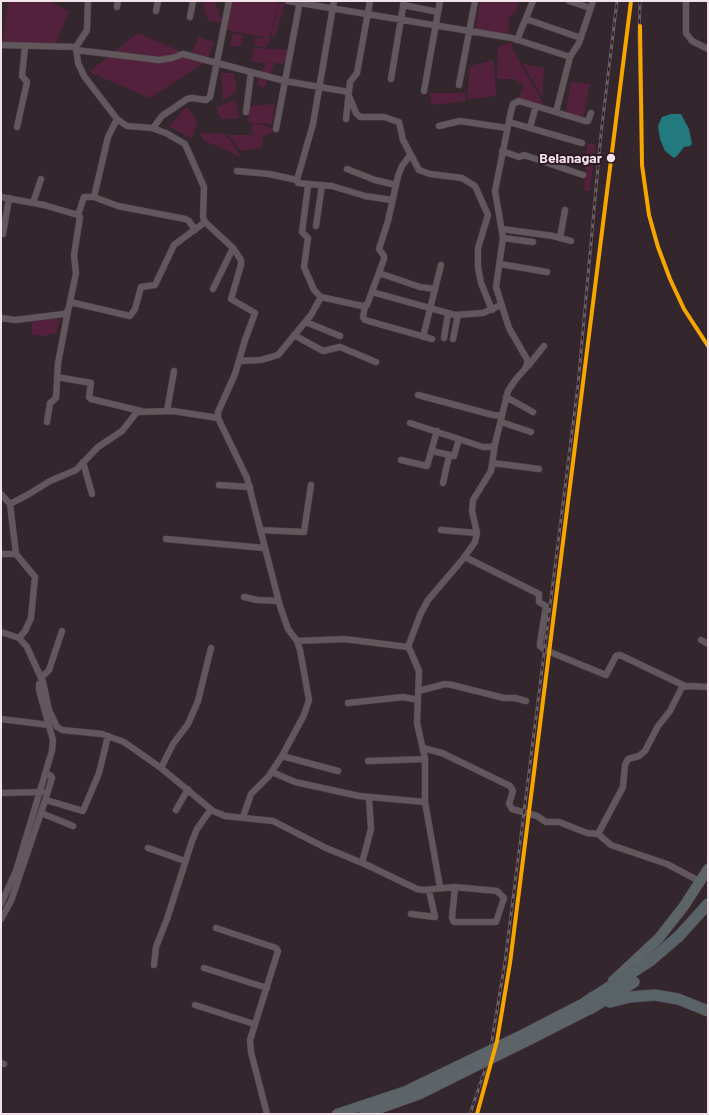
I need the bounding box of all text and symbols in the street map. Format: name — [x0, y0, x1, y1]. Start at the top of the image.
place label: Belanagar — [539, 150, 602, 166]
marker: Belanagar — [605, 152, 617, 164]

